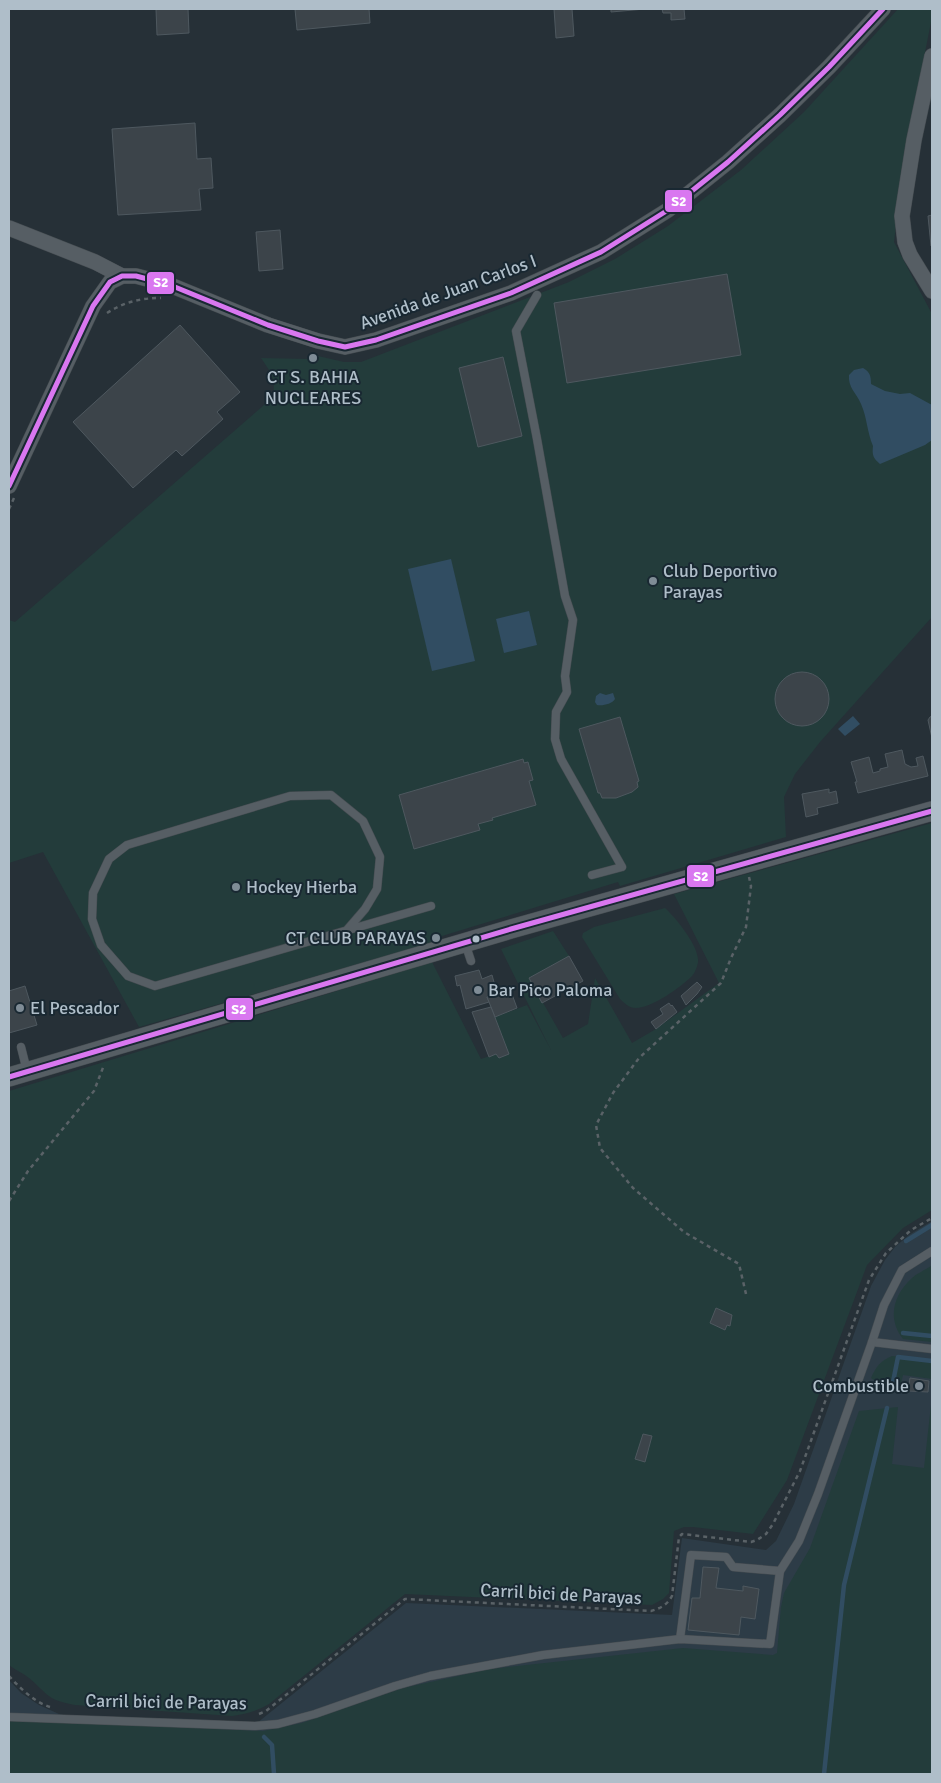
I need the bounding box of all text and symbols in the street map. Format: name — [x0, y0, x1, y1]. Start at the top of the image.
line badge: S2 — [664, 189, 693, 213]
text: S2 — [671, 193, 687, 210]
street label: Avenida de Juan Carlos I — [357, 250, 539, 334]
line badge: S2 — [146, 271, 175, 295]
text: S2 — [153, 274, 169, 291]
marker: CT S. BAHIA NUCLEARES — [307, 352, 319, 364]
place label: CT S. BAHIA NUCLEARES — [265, 366, 361, 409]
place label: Club Deportivo Parayas — [663, 560, 777, 603]
marker: Club Deportivo Parayas — [647, 575, 659, 587]
line badge: S2 — [686, 864, 715, 888]
text: S2 — [693, 868, 709, 885]
place label: Hockey Hierba — [246, 876, 357, 898]
marker: Hockey Hierba — [230, 881, 242, 893]
place label: CT CLUB PARAYAS — [286, 927, 426, 949]
marker: CT CLUB PARAYAS — [430, 932, 442, 944]
unlabelled marker — [471, 934, 481, 944]
place label: Bar Pico Paloma — [488, 979, 612, 1001]
marker: Bar Pico Paloma — [472, 984, 484, 996]
place label: El Pescador — [30, 997, 119, 1019]
line badge: S2 — [225, 997, 254, 1021]
text: S2 — [231, 1001, 247, 1018]
marker: El Pescador — [14, 1002, 26, 1014]
place label: Combustible — [812, 1375, 909, 1397]
marker: Combustible — [913, 1380, 925, 1392]
street label: Carril bici de Parayas — [480, 1579, 642, 1609]
street label: Carril bici de Parayas — [85, 1690, 247, 1714]

